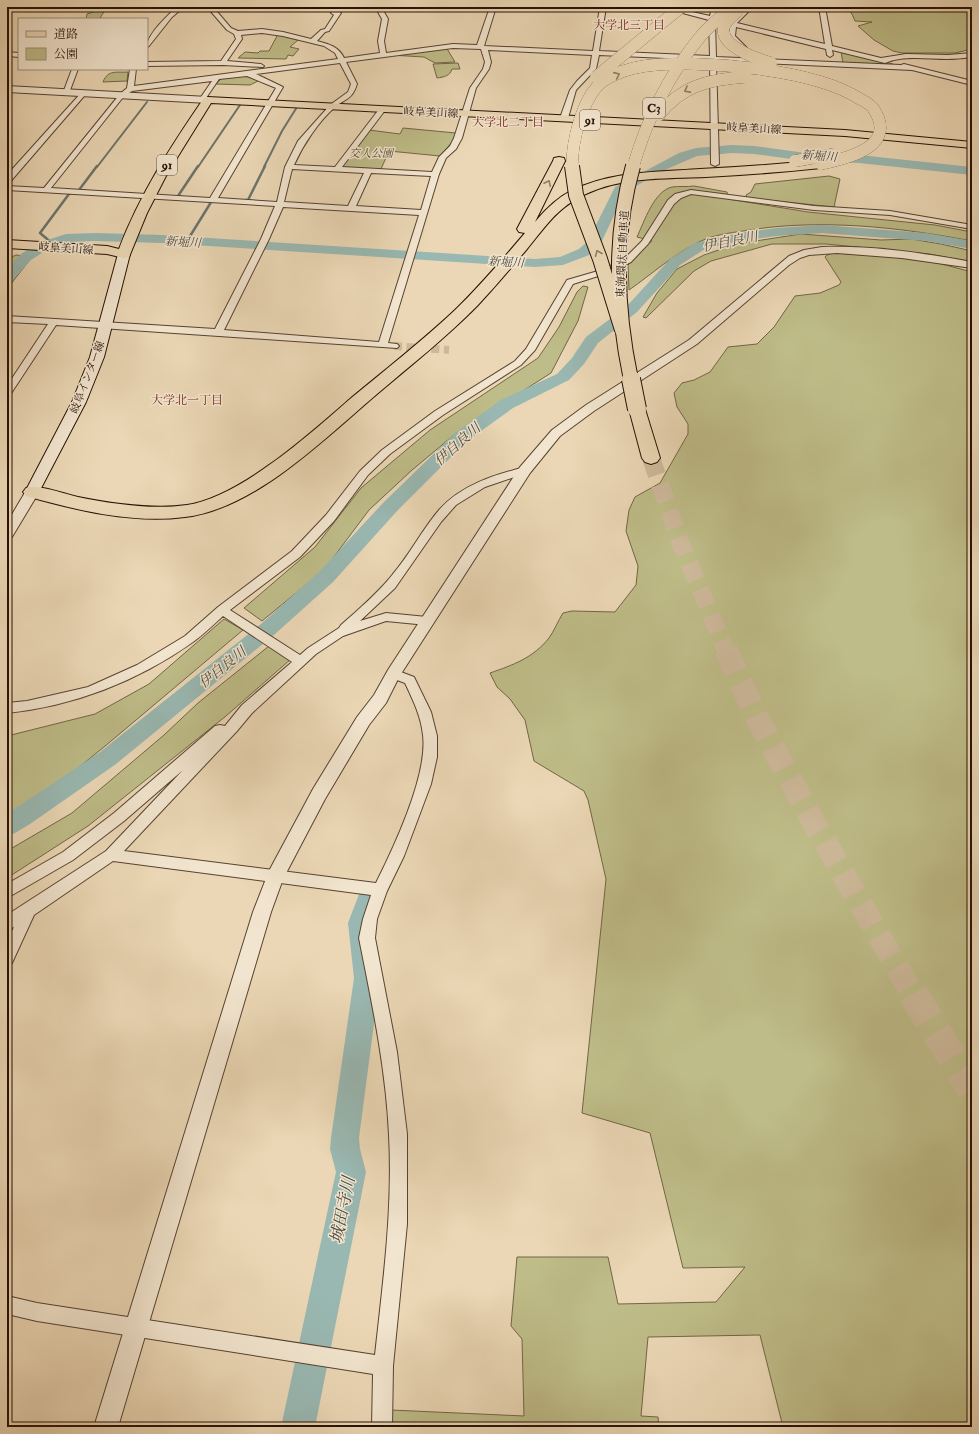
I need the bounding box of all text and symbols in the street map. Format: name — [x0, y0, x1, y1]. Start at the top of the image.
legend — [18, 18, 148, 70]
district label: 大学北三丁目 — [593, 18, 665, 33]
text: 道路 — [54, 27, 78, 42]
text: 公園 — [54, 47, 78, 62]
one-way arrow — [613, 71, 620, 79]
one-way arrow — [684, 85, 691, 93]
road number: C3 — [643, 98, 665, 118]
street label: 岐阜美山線 — [403, 105, 459, 120]
road number: 91 — [580, 110, 600, 130]
district label: 大学北二丁目 — [472, 115, 544, 130]
street label: 岐阜美山線 — [726, 121, 782, 136]
park label: 交人公園 — [349, 147, 395, 160]
water label: 新堀川 — [800, 148, 839, 165]
road number: 91 — [157, 155, 177, 175]
one-way arrow — [544, 179, 551, 187]
street label: 東海環状自動車道 — [614, 210, 631, 298]
water label: 伊自良川 — [701, 227, 761, 255]
water label: 新堀川 — [165, 234, 203, 251]
street label: 岐阜美山線 — [38, 240, 94, 257]
one-way arrow — [594, 250, 602, 257]
water label: 新堀川 — [488, 254, 526, 271]
street label: 岐阜インター線 — [68, 339, 107, 415]
district label: 大学北一丁目 — [151, 393, 223, 408]
water label: 伊自良川 — [431, 418, 486, 469]
water label: 伊自良川 — [195, 642, 251, 692]
water label: 城田寺川 — [326, 1173, 360, 1245]

